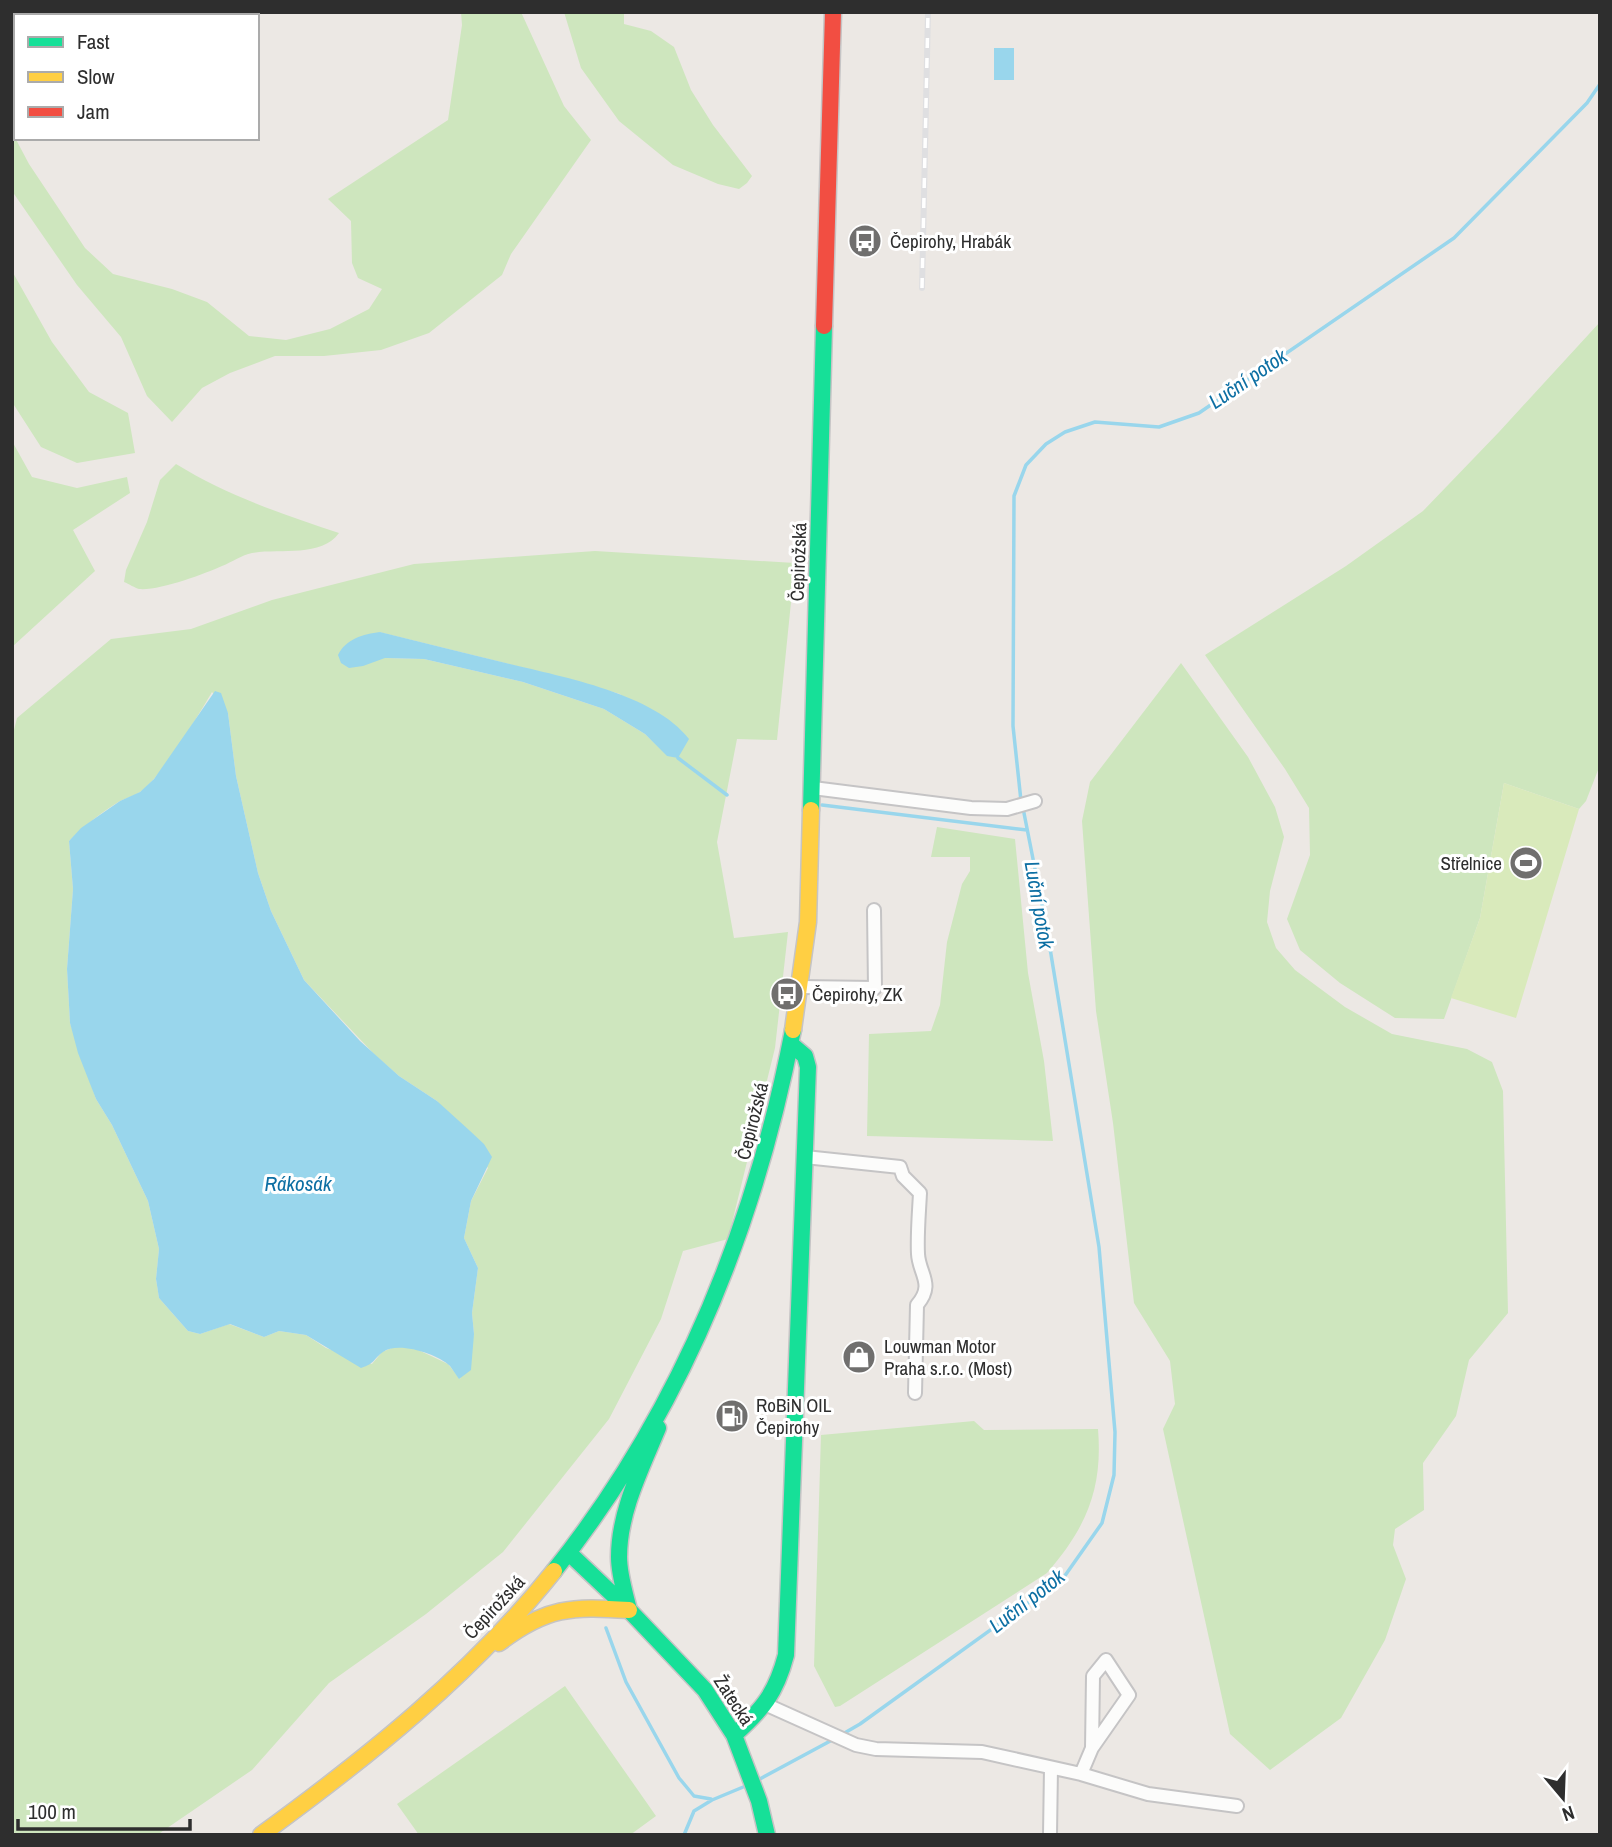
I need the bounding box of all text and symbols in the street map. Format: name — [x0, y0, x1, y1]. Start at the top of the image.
legend — [14, 14, 259, 140]
text: Fast — [77, 27, 110, 56]
text: Slow — [77, 62, 115, 91]
text: Jam — [77, 97, 110, 126]
bus stop icon: Čepirohy, Hrabák — [846, 222, 884, 260]
place label: Čepirohy, Hrabák — [890, 228, 1011, 254]
water label: Luční potok — [1203, 341, 1294, 416]
street label: Čepirožská — [784, 522, 812, 602]
sports icon: Střelnice — [1507, 844, 1545, 882]
place label: Střelnice — [1441, 850, 1502, 876]
water label: Luční potok — [1017, 859, 1062, 953]
bus stop icon: Čepirohy, ZK — [768, 975, 806, 1013]
place label: Čepirohy, ZK — [812, 981, 903, 1007]
street label: Čepirožská — [730, 1079, 774, 1162]
water label: Rákosák — [265, 1169, 333, 1198]
place label: Louwman Motor Praha s.r.o. (Most) — [884, 1333, 1012, 1381]
shop icon: Louwman Motor Praha s.r.o. (Most) — [840, 1338, 878, 1376]
place label: RoBiN OIL Čepirohy — [756, 1392, 832, 1440]
fuel station icon: RoBiN OIL Čepirohy — [713, 1397, 751, 1435]
water label: Luční potok — [983, 1561, 1072, 1639]
street label: Čepirožská — [458, 1569, 531, 1645]
street label: Žatecká — [708, 1670, 760, 1731]
north arrow — [1528, 1763, 1598, 1833]
scale bar — [18, 1787, 189, 1831]
text: 100 m — [28, 1797, 76, 1826]
text: N — [1559, 1800, 1578, 1828]

